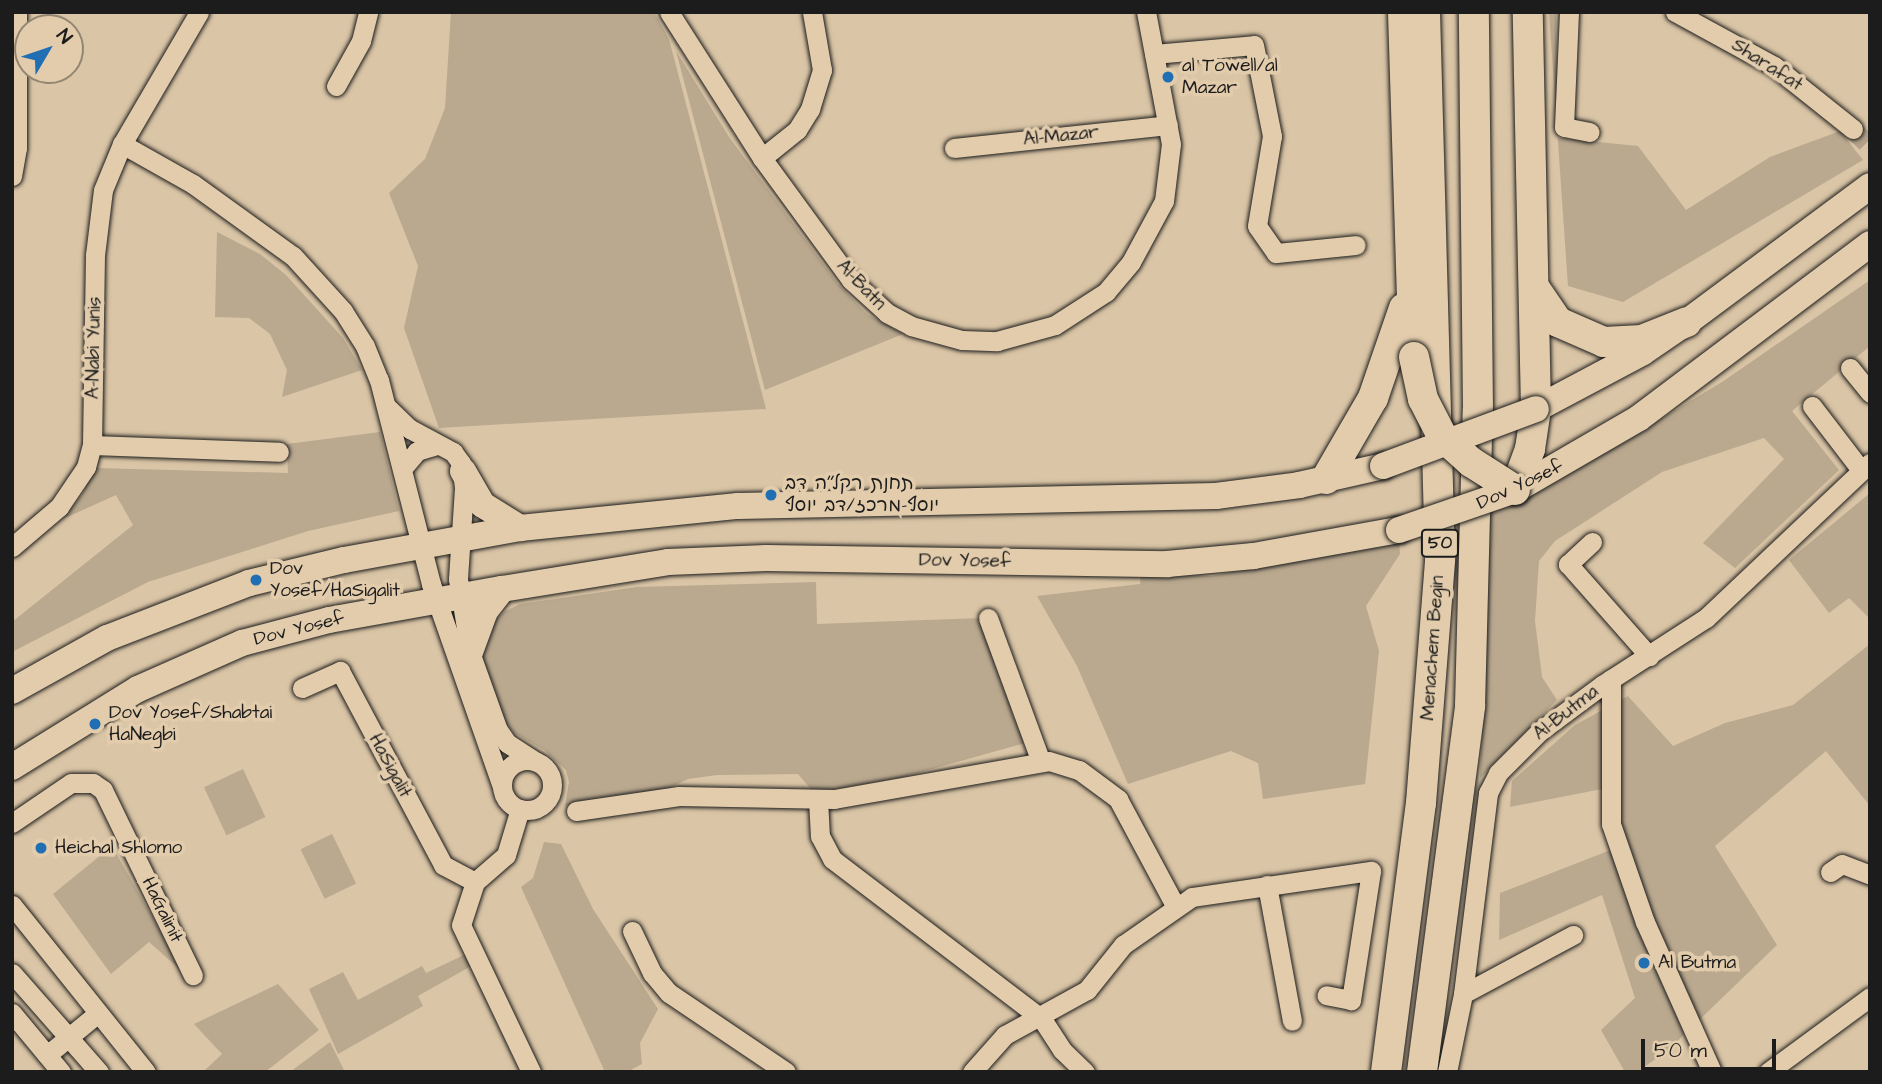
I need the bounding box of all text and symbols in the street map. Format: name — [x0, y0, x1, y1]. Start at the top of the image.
north arrow — [14, 14, 84, 84]
text: N — [50, 24, 78, 50]
street label: Sharafat — [1727, 34, 1807, 96]
place label: al Towell/al Mazar — [1182, 55, 1278, 99]
marker: al Towell/al Mazar — [1160, 69, 1176, 85]
street label: Al-Mazar — [1022, 121, 1100, 151]
street label: Al-Batn — [831, 255, 891, 315]
street label: A-Nabi Yunis — [82, 297, 106, 399]
street label: Dov Yosef — [1473, 455, 1567, 515]
place label: תחנת רקל״ה דב יוסף-מרכז/דב יוסף — [785, 473, 939, 517]
marker: תחנת רקל״ה דב יוסף-מרכז/דב יוסף — [763, 487, 779, 503]
road number: 50 — [1421, 528, 1459, 558]
street label: Dov Yosef — [919, 549, 1011, 573]
place label: Dov Yosef/HaSigalit — [270, 558, 400, 602]
marker: Dov Yosef/HaSigalit — [248, 572, 264, 588]
street label: Menachem Begin — [1417, 575, 1449, 721]
street label: Dov Yosef — [251, 607, 347, 651]
street label: Al-Butma — [1529, 681, 1603, 745]
place label: Dov Yosef/Shabtai HaNegbi — [109, 702, 272, 746]
marker: Dov Yosef/Shabtai HaNegbi — [87, 716, 103, 732]
street label: HaSigalit — [364, 730, 416, 802]
place label: Heichal Shlomo — [55, 837, 182, 859]
marker: Heichal Shlomo — [33, 840, 49, 856]
street label: HaGalinit — [136, 874, 188, 946]
place label: Al Butma — [1658, 952, 1736, 974]
marker: Al Butma — [1636, 955, 1652, 971]
scale bar — [1644, 1024, 1779, 1068]
text: 50 m — [1654, 1036, 1707, 1065]

